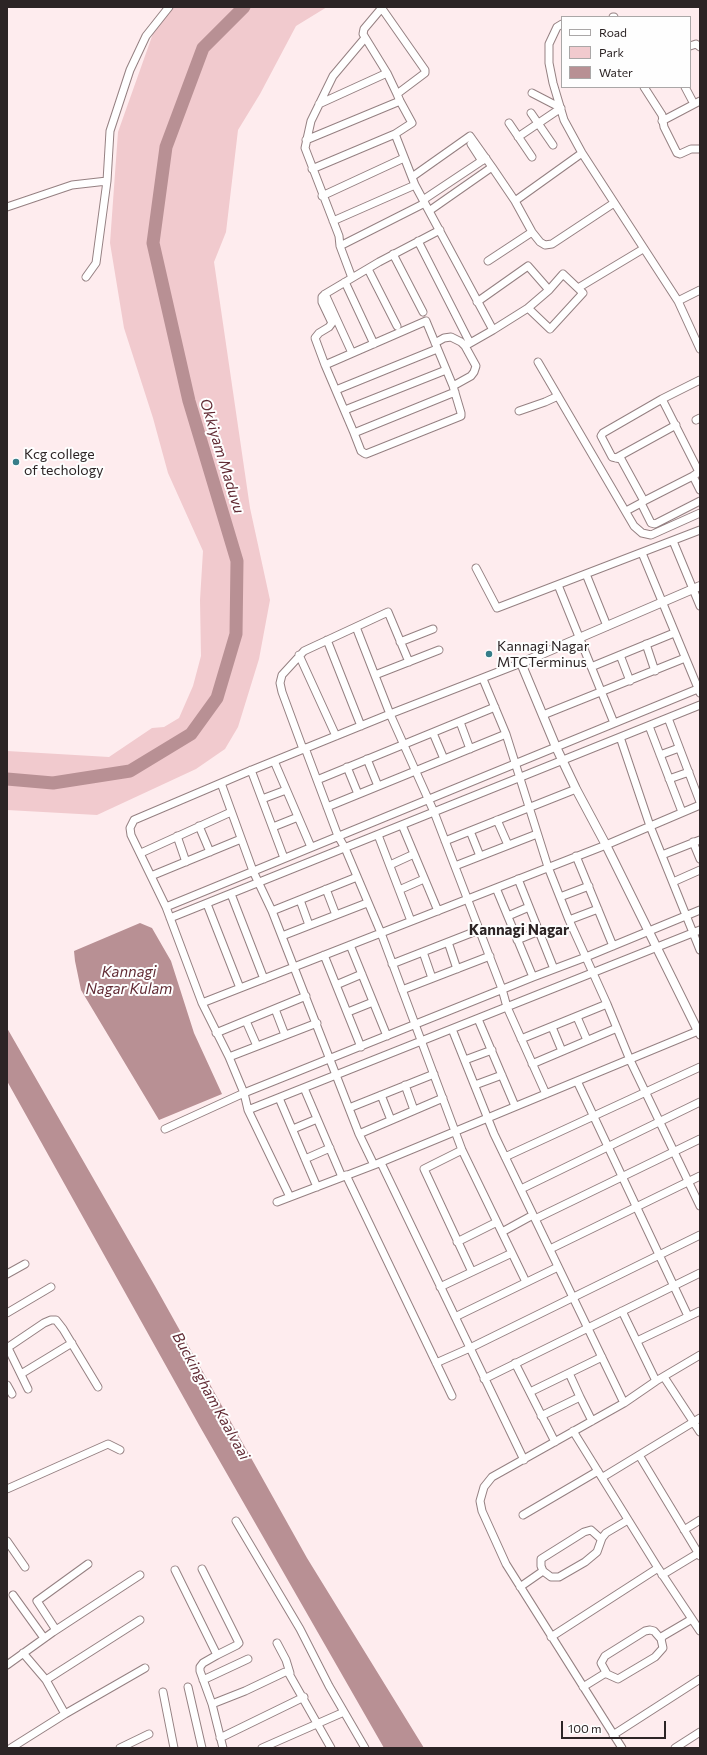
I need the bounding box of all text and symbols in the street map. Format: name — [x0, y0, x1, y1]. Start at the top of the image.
legend — [561, 16, 691, 88]
text: Road — [599, 25, 627, 39]
text: Park — [599, 45, 624, 59]
text: Water — [599, 65, 633, 79]
water label: Okkiyam Maduvu — [196, 396, 248, 516]
place label: Kcg college of techology — [24, 446, 104, 478]
marker: Kcg college of techology — [11, 457, 21, 467]
place label: Kannagi Nagar MTCTerminus — [497, 638, 589, 670]
marker: Kannagi Nagar MTCTerminus — [484, 649, 494, 659]
district label: Kannagi Nagar — [469, 921, 569, 939]
water label: Kannagi Nagar Kulam — [86, 963, 172, 998]
water label: Buckingham Kaalvaai — [168, 1329, 254, 1463]
scale bar — [563, 1713, 668, 1739]
text: 100 m — [568, 1721, 602, 1735]

